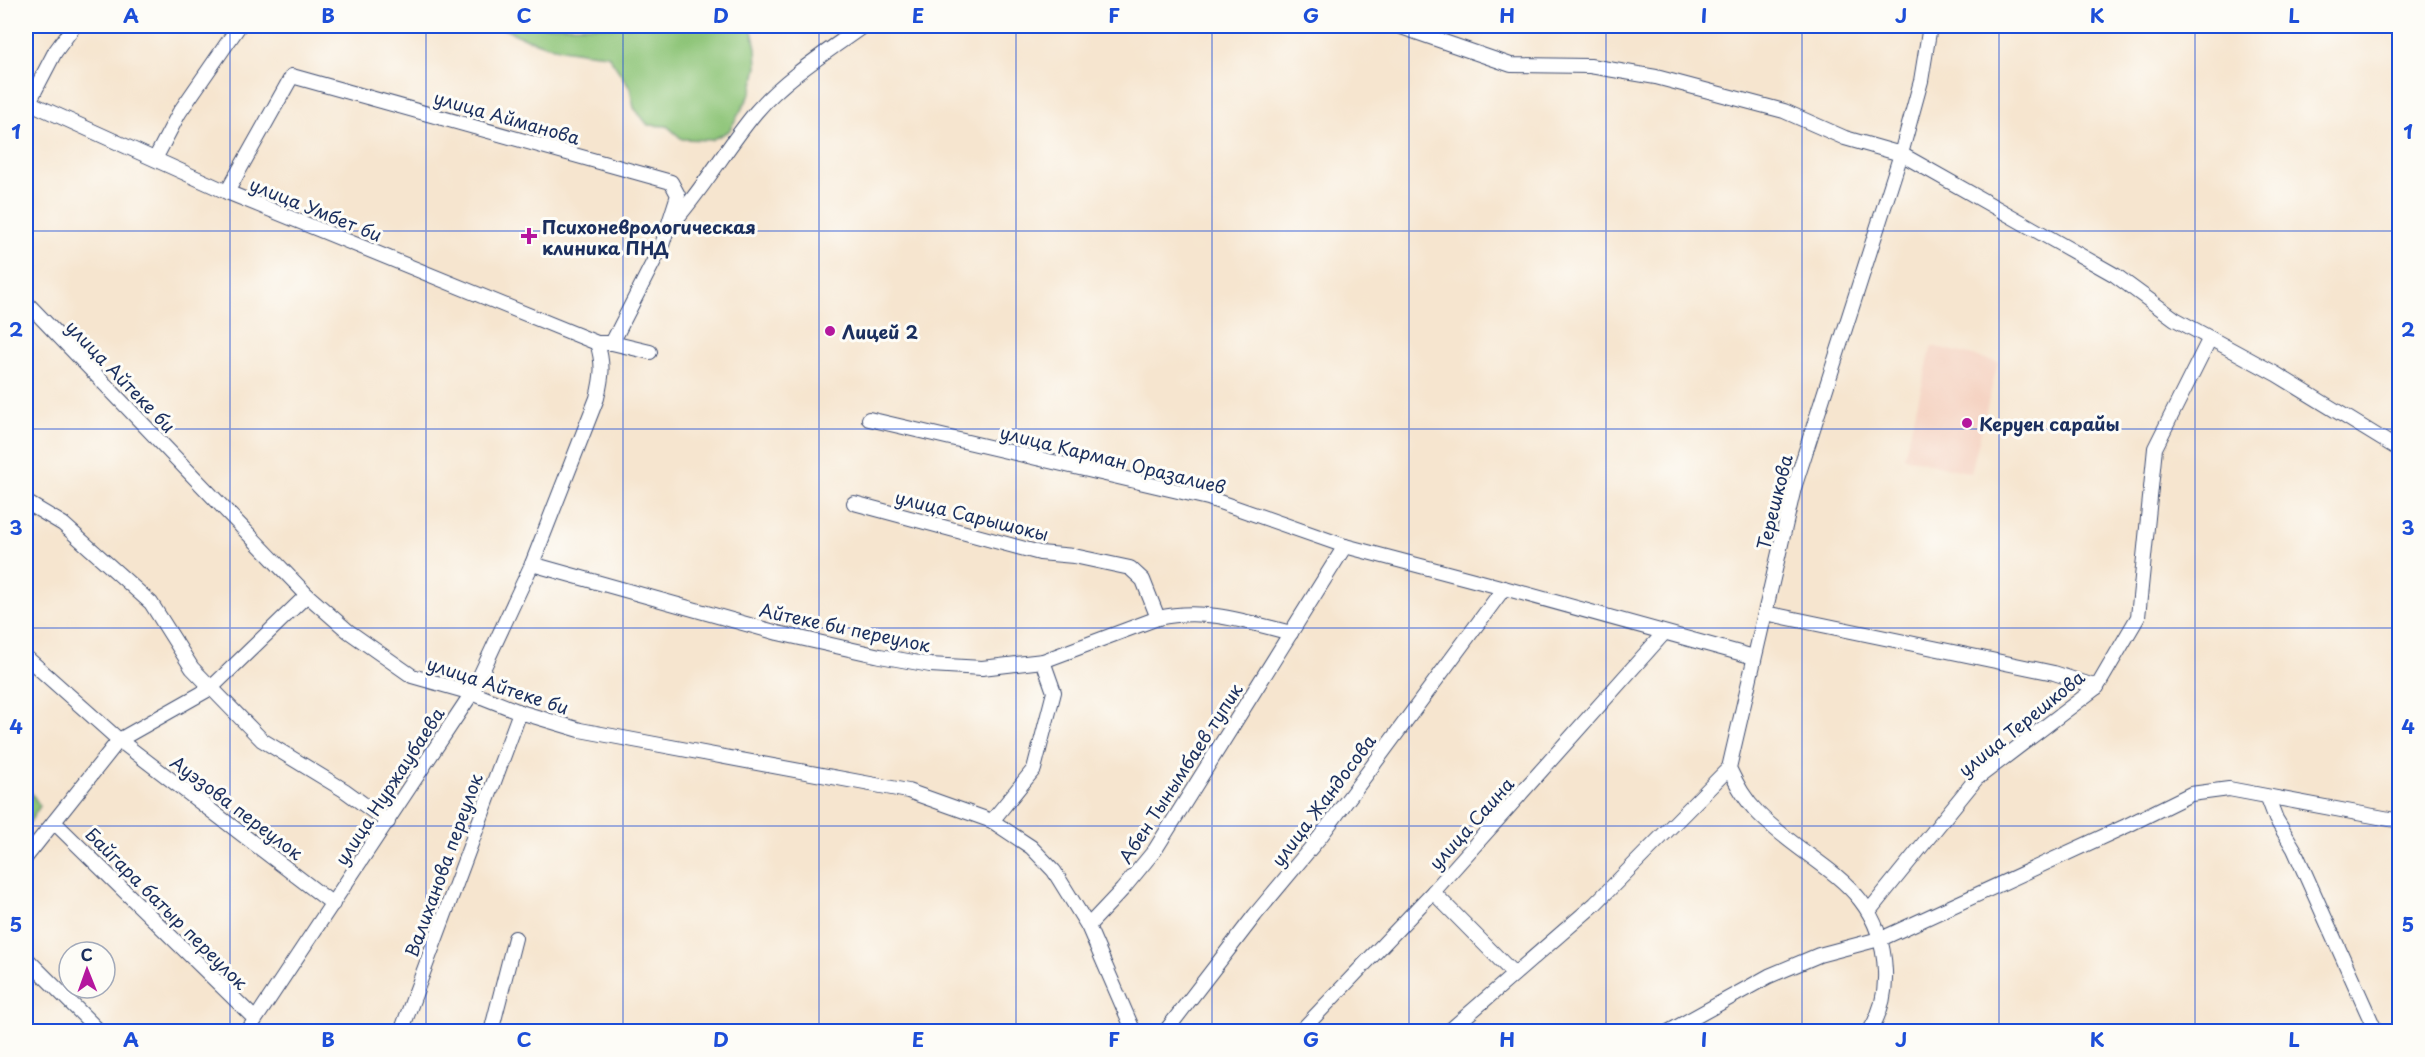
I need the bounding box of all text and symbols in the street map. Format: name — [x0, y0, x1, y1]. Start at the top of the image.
text: A — [123, 0, 139, 30]
text: B — [321, 0, 335, 30]
text: C — [516, 0, 532, 30]
text: D — [713, 0, 729, 30]
text: E — [912, 0, 924, 30]
text: F — [1108, 0, 1120, 30]
text: G — [1303, 0, 1319, 30]
text: H — [1499, 0, 1515, 30]
text: I — [1701, 0, 1707, 30]
text: J — [1895, 0, 1907, 30]
text: K — [2090, 0, 2105, 30]
text: L — [2288, 0, 2300, 30]
street label: улица Айманова — [431, 83, 584, 151]
text: 1 — [11, 116, 21, 146]
text: 1 — [2403, 116, 2413, 146]
street label: улица Умбет би — [246, 170, 386, 248]
place label: Психоневрологическая клиника ПНД — [542, 213, 756, 261]
marker: Психоневрологическая клиника ПНД — [520, 227, 538, 245]
street label: улица Айтеке би — [60, 313, 182, 439]
text: 2 — [9, 314, 23, 344]
text: 2 — [2401, 314, 2415, 344]
place label: Лицей 2 — [842, 318, 919, 345]
marker: Лицей 2 — [823, 324, 837, 338]
place label: Керуен сарайы — [1979, 410, 2119, 437]
marker: Керуен сарайы — [1960, 416, 1974, 430]
street label: улица Карман Оразалиев — [997, 418, 1229, 500]
street label: Терешкова — [1749, 451, 1799, 552]
street label: улица Сарышокы — [892, 483, 1052, 547]
text: 3 — [9, 512, 23, 542]
text: 3 — [2401, 512, 2415, 542]
street label: Айтеке би переулок — [757, 596, 933, 658]
street label: улица Айтеке би — [424, 649, 572, 721]
street label: улица Терешкова — [1952, 663, 2091, 783]
street label: Абен Тынымбаев тупик — [1111, 677, 1249, 868]
street label: улица Нуржаубаева — [328, 701, 451, 870]
text: 4 — [9, 711, 23, 741]
text: 4 — [2401, 711, 2415, 741]
street label: улица Жандосова — [1264, 728, 1382, 872]
street label: Ауэзова переулок — [165, 748, 309, 866]
street label: Валиханова переулок — [397, 769, 489, 961]
street label: улица Саина — [1422, 770, 1520, 875]
street label: Байгара батыр переулок — [80, 821, 255, 996]
text: 5 — [10, 909, 22, 939]
text: 5 — [2402, 909, 2414, 939]
north arrow — [57, 940, 117, 1000]
text: С — [80, 942, 93, 966]
text: A — [123, 1024, 139, 1054]
text: B — [321, 1024, 335, 1054]
text: C — [516, 1024, 532, 1054]
text: D — [713, 1024, 729, 1054]
text: E — [912, 1024, 924, 1054]
text: F — [1108, 1024, 1120, 1054]
text: G — [1303, 1024, 1319, 1054]
text: H — [1499, 1024, 1515, 1054]
text: I — [1701, 1024, 1707, 1054]
text: J — [1895, 1024, 1907, 1054]
text: K — [2090, 1024, 2105, 1054]
text: L — [2288, 1024, 2300, 1054]

